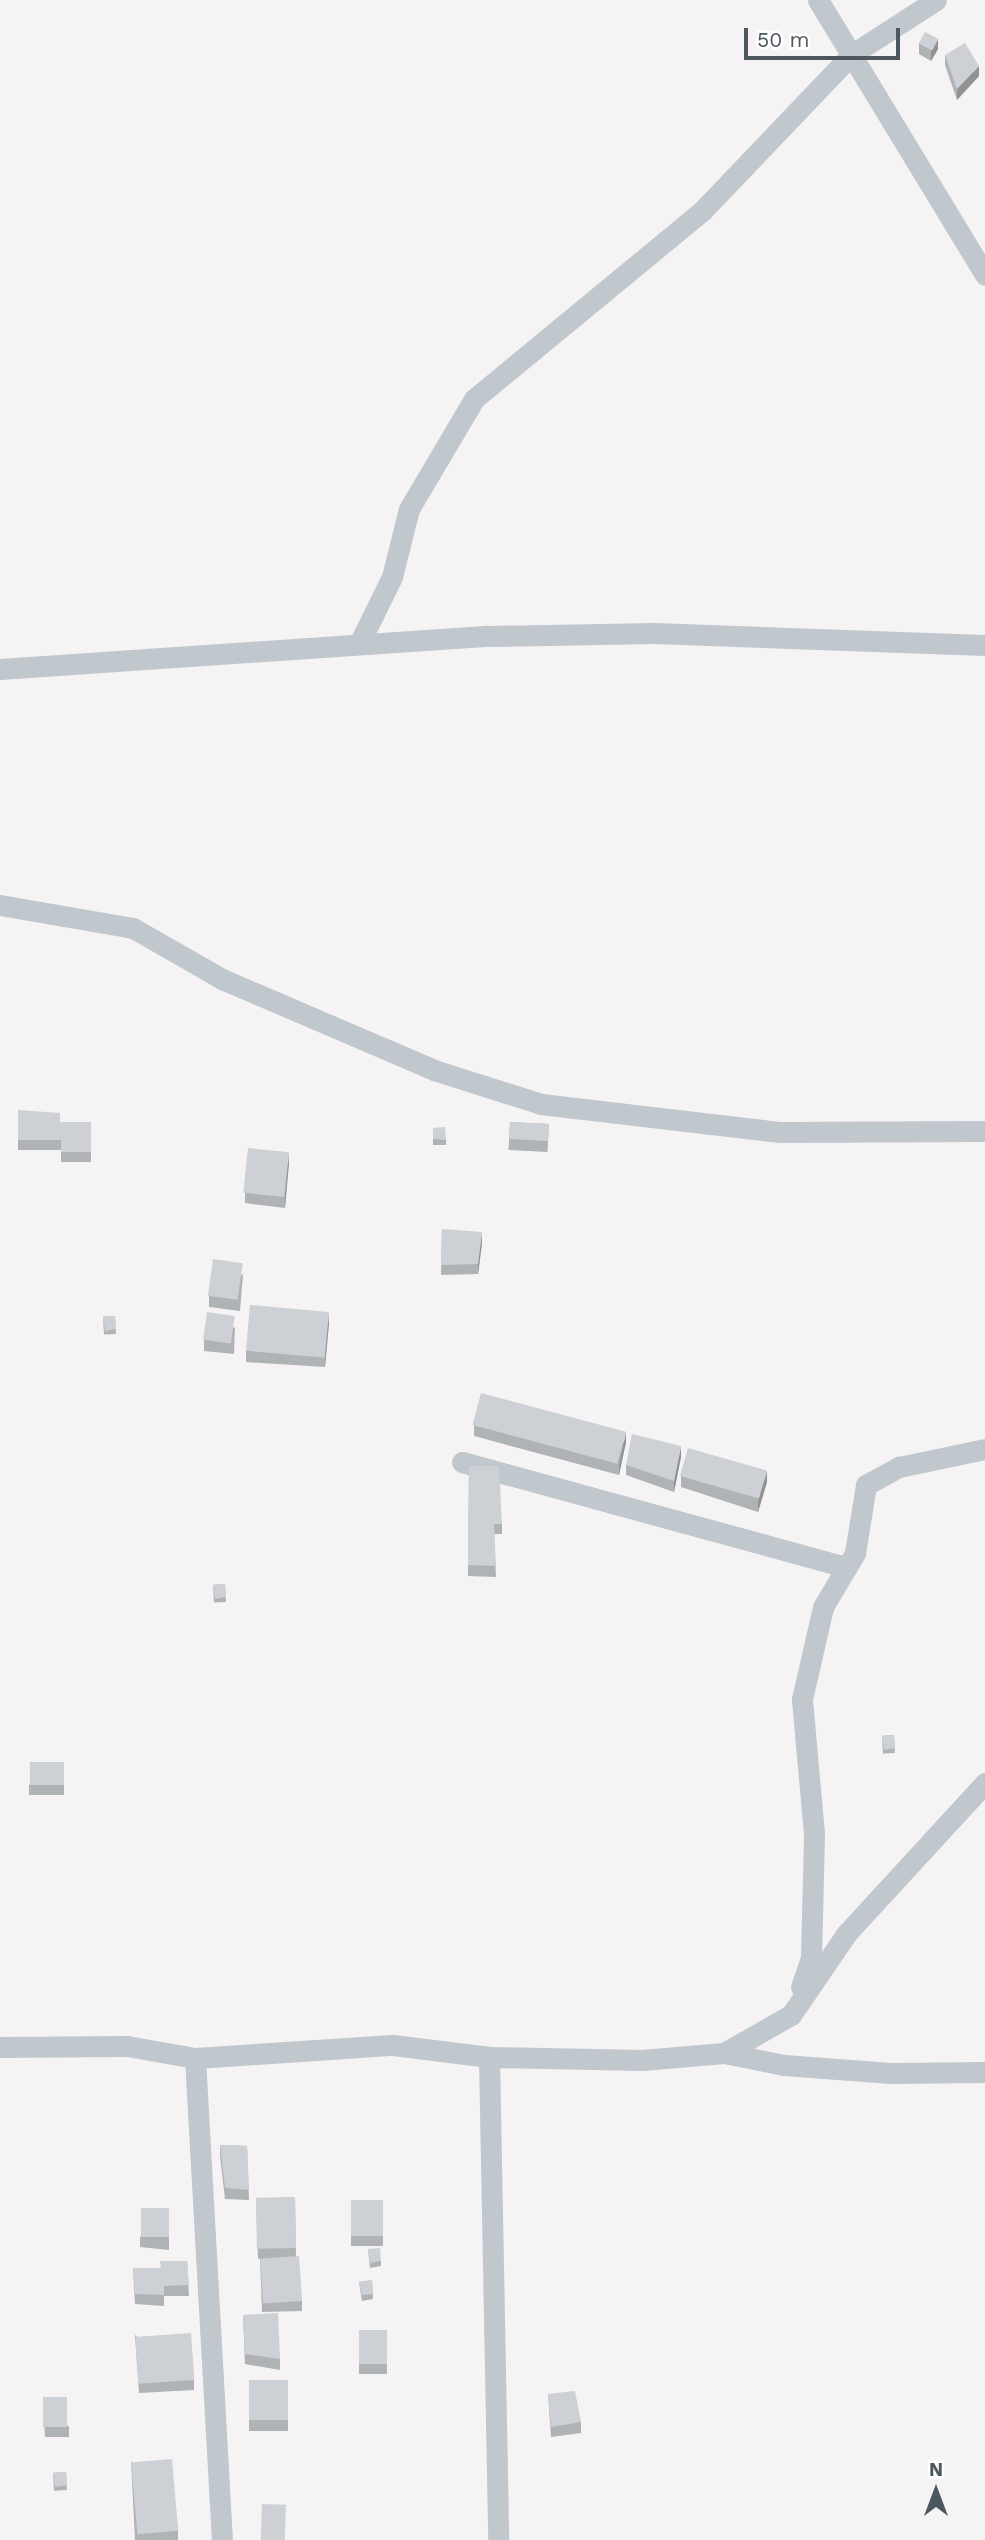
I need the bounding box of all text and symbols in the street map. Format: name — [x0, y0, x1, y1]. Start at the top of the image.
scale bar — [747, 14, 903, 58]
text: 50 m — [757, 27, 809, 52]
north arrow — [901, 2456, 971, 2526]
text: N — [929, 2458, 943, 2481]

